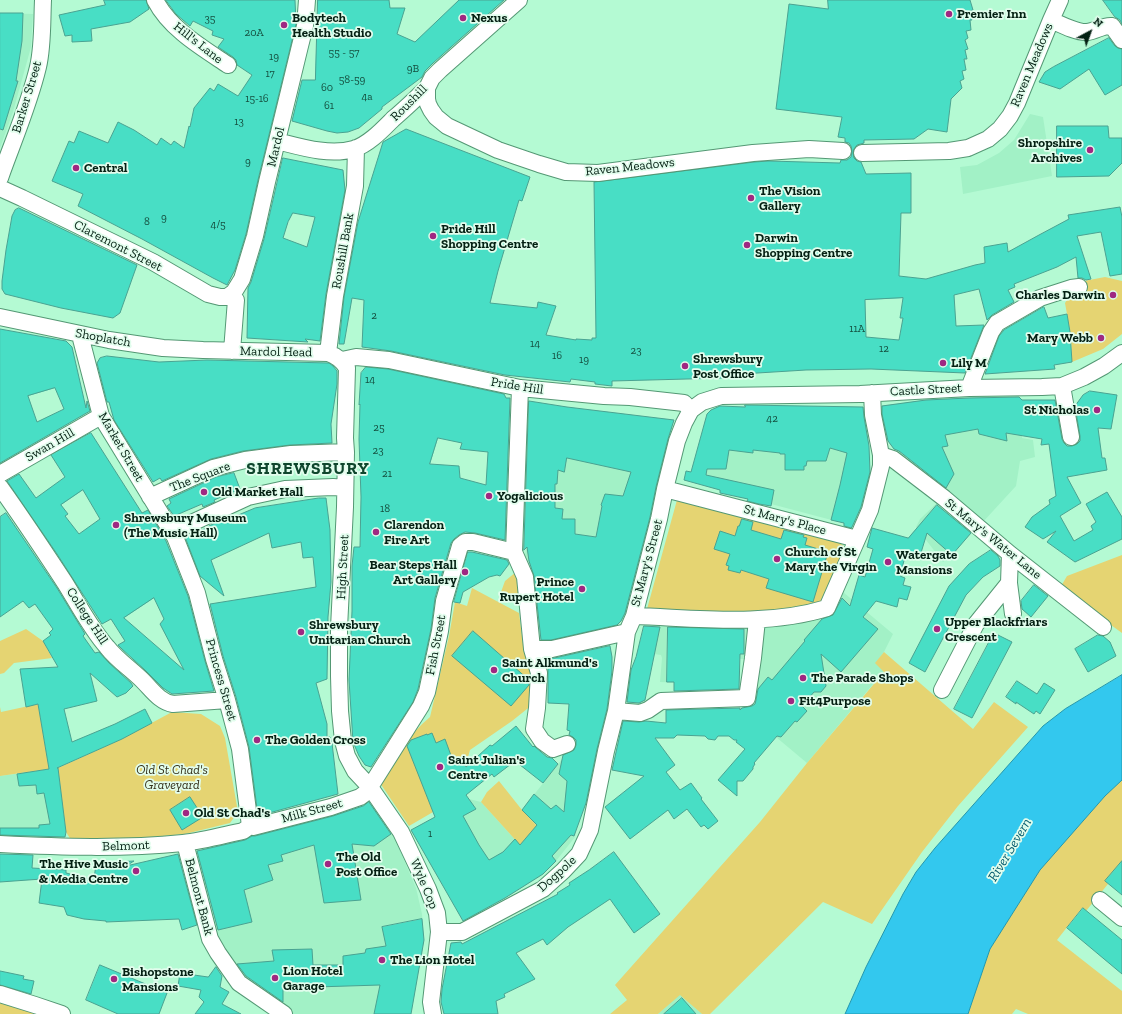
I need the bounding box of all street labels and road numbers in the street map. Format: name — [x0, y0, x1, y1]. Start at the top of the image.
street label: Hill's Lane — [170, 19, 226, 67]
street label: Raven Meadows — [1007, 21, 1057, 109]
street label: Barker Street — [9, 59, 45, 135]
street label: Roushill — [387, 81, 431, 125]
street label: Mardol — [264, 126, 288, 168]
street label: Raven Meadows — [585, 155, 675, 179]
street label: Roushill Bank — [329, 212, 357, 290]
street label: Claremont Street — [71, 217, 165, 275]
street label: Shoplatch — [74, 325, 132, 351]
street label: Mardol Head — [240, 344, 312, 360]
street label: Pride Hill — [490, 374, 544, 398]
street label: Castle Street — [890, 380, 962, 400]
street label: Market Street — [95, 409, 147, 485]
street label: Swan Hill — [23, 425, 77, 465]
street label: The Square — [168, 458, 232, 496]
street label: St Mary's Water Lane — [942, 495, 1044, 583]
street label: St Mary's Place — [742, 501, 828, 539]
street label: St Mary's Street — [628, 518, 666, 608]
street label: High Street — [334, 534, 352, 600]
street label: College Hill — [63, 585, 111, 647]
street label: Fish Street — [423, 614, 449, 676]
street label: Princess Street — [202, 637, 240, 723]
street label: Milk Street — [280, 795, 344, 827]
street label: Belmont — [102, 837, 150, 855]
street label: Dogpole — [535, 853, 579, 895]
street label: Belmont Bank — [181, 857, 217, 937]
street label: Wyle Cop — [406, 857, 442, 911]

